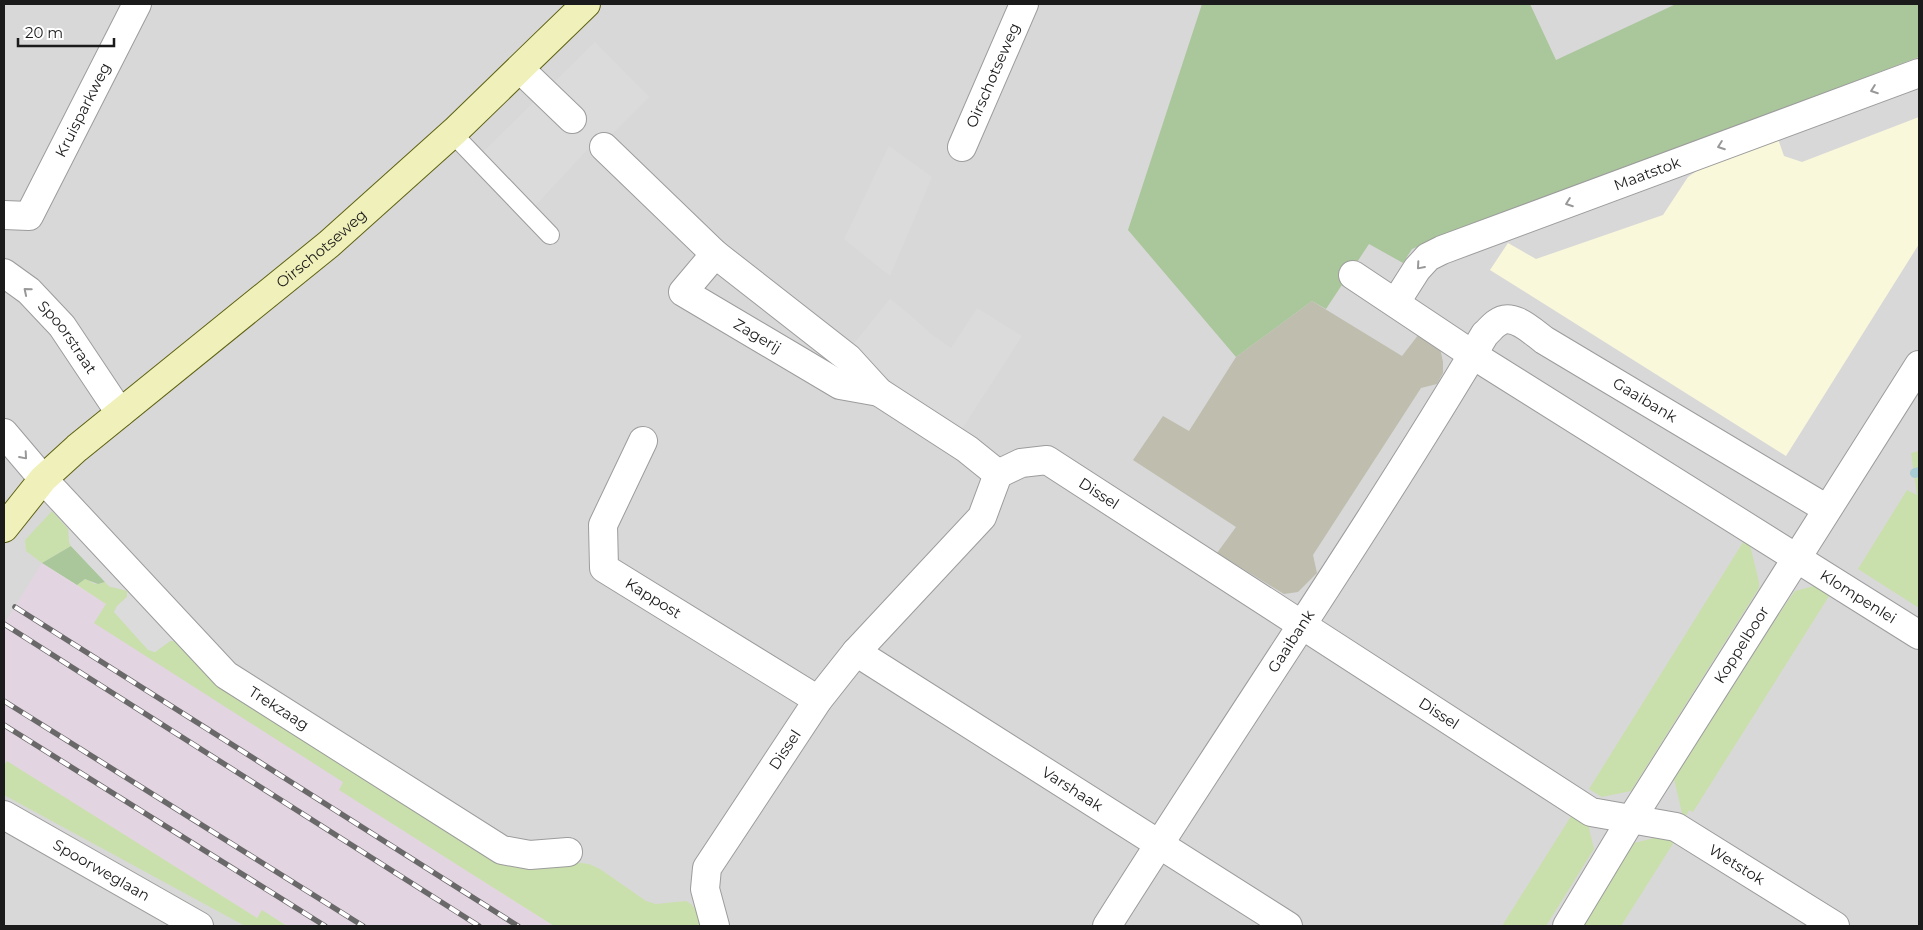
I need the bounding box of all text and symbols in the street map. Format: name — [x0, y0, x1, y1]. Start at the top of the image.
scale bar — [18, 15, 114, 47]
street label: Oirschotseweg — [961, 20, 1024, 131]
text: 20 m — [25, 23, 63, 42]
street label: Kruisparkweg — [51, 59, 115, 160]
one-way arrow — [1870, 84, 1878, 94]
one-way arrow — [1717, 140, 1726, 150]
street label: Maatstok — [1611, 152, 1683, 194]
one-way arrow — [1565, 197, 1574, 207]
street label: Oirschotseweg — [272, 205, 370, 292]
one-way arrow — [1417, 260, 1426, 269]
one-way arrow — [24, 287, 33, 296]
street label: Spoorstraat — [34, 296, 101, 377]
street label: Zagerij — [730, 314, 785, 357]
street label: Gaaibank — [1609, 373, 1681, 426]
one-way arrow — [18, 450, 26, 459]
street label: Dissel — [1075, 473, 1123, 513]
street label: Klompenlei — [1817, 565, 1900, 627]
street label: Kappost — [622, 574, 685, 622]
street label: Koppelboor — [1710, 602, 1773, 687]
street label: Gaaibank — [1263, 606, 1318, 676]
street label: Trekzaag — [245, 682, 313, 734]
street label: Dissel — [1415, 693, 1463, 733]
street label: Dissel — [765, 726, 805, 773]
street label: Varshaak — [1038, 762, 1107, 815]
street label: Spoorweglaan — [50, 835, 154, 905]
street label: Wetstok — [1705, 840, 1769, 889]

